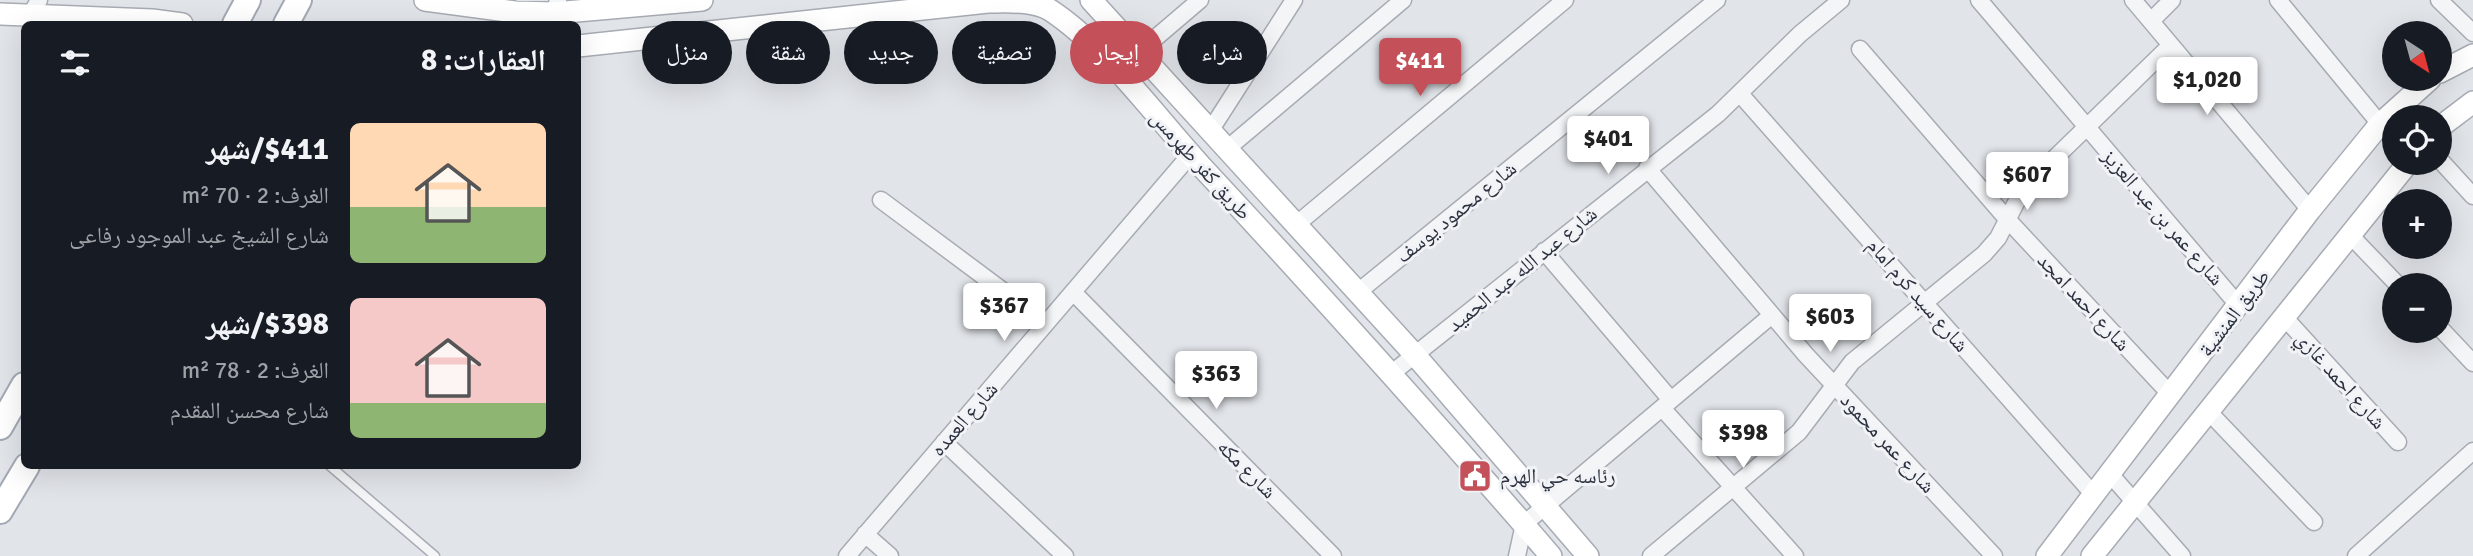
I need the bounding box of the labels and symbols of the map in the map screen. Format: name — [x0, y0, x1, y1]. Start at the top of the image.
north arrow — [2382, 21, 2452, 91]
pin: $411 — [1379, 38, 1461, 98]
pin: $1,020 — [2150, 58, 2264, 117]
street label: طريق كفر طهرمس — [1145, 105, 1257, 225]
pin: $401 — [1567, 116, 1649, 176]
street label: شارع عمر بن عبد العزيز — [2096, 142, 2230, 291]
pin: $607 — [1986, 152, 2068, 212]
street label: شارع محمود يوسف — [1390, 155, 1522, 269]
street label: شارع عبد الله عبد الحميد — [1442, 201, 1602, 337]
street label: شارع سيد كرم امام — [1861, 233, 1975, 358]
street label: شارع احمد امجد — [2032, 248, 2136, 356]
street label: طريق المنشية — [2193, 264, 2275, 362]
pin: $367 — [963, 284, 1045, 343]
pin: $603 — [1789, 294, 1871, 354]
street label: شارع احمد غازي — [2288, 326, 2392, 437]
pin: $363 — [1175, 352, 1257, 411]
street label: شارع العمده — [925, 377, 1003, 461]
street label: شارع عمر محمود — [1835, 387, 1941, 499]
pin: $398 — [1702, 410, 1784, 470]
street label: شارع مكه — [1212, 434, 1282, 504]
public building icon: رئاسه حي الهرم — [1456, 457, 1494, 495]
place label: رئاسه حي الهرم — [1500, 463, 1616, 492]

